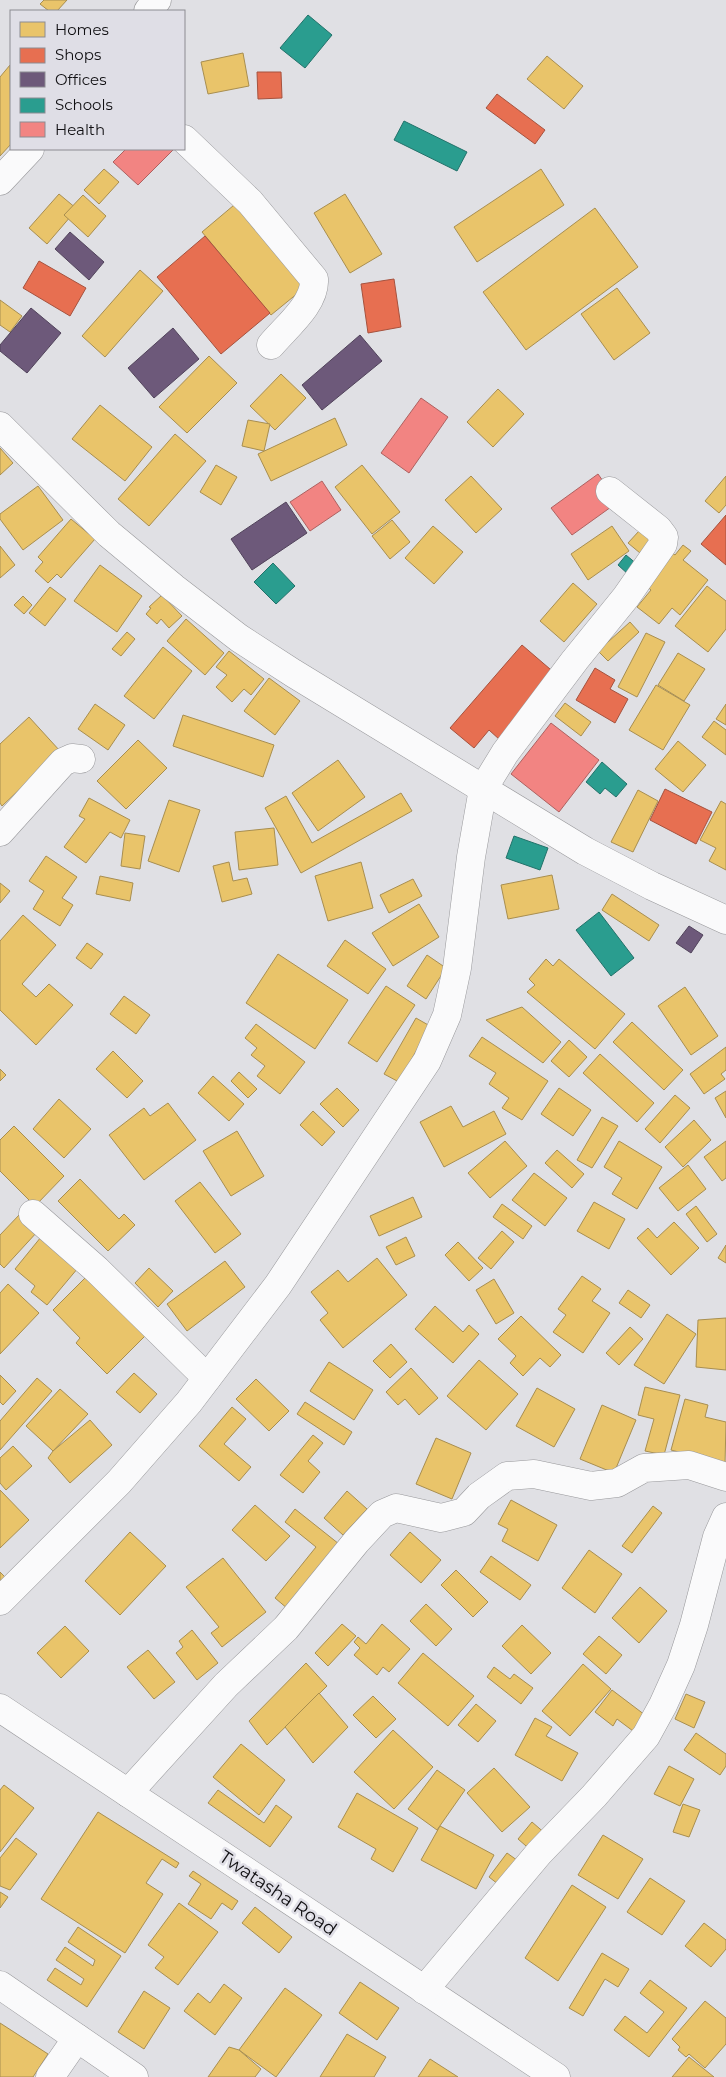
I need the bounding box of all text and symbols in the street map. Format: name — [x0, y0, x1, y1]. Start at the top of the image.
legend — [10, 10, 185, 150]
text: Homes — [55, 20, 109, 39]
text: Shops — [55, 45, 101, 64]
text: Offices — [55, 70, 107, 89]
text: Schools — [55, 95, 113, 114]
text: Health — [55, 120, 105, 139]
street label: Twatasha Road — [215, 1846, 341, 1940]

